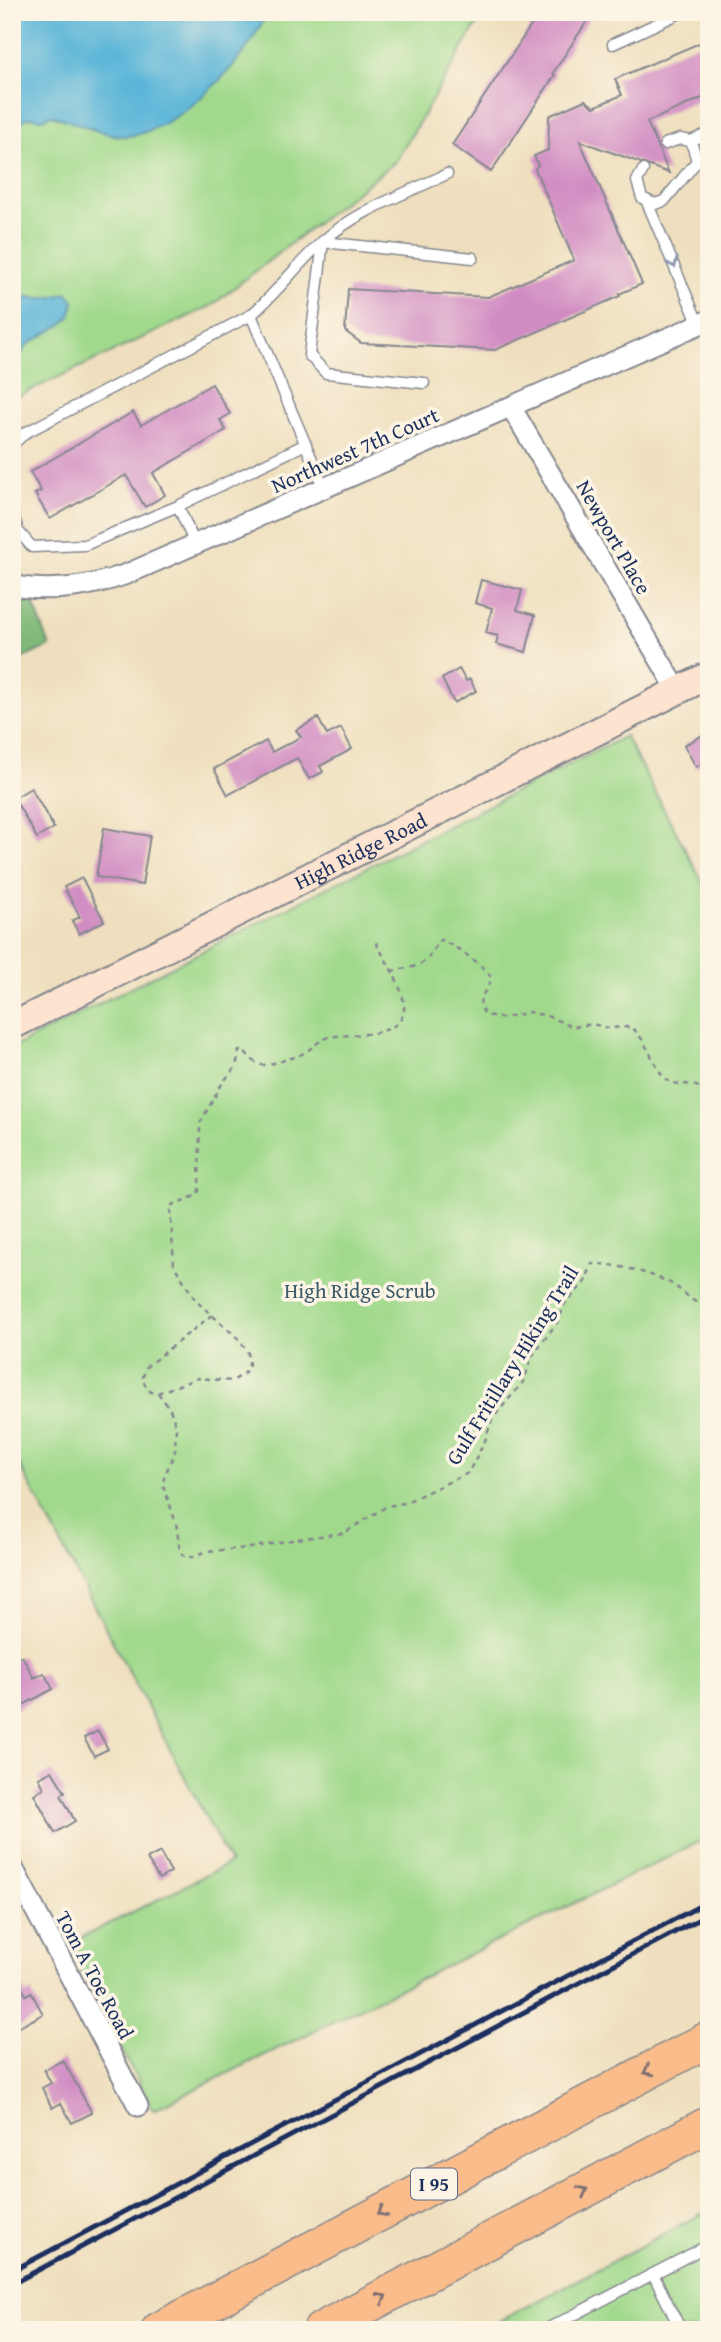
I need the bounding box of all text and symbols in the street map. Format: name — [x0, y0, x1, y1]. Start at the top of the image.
one-way arrow — [665, 256, 679, 269]
street label: Northwest 7th Court — [266, 399, 444, 501]
street label: Newport Place — [569, 474, 659, 600]
street label: High Ridge Road — [289, 804, 433, 897]
street label: Gulf Fritillary Hiking Trail — [438, 1259, 586, 1471]
park label: High Ridge Scrub — [284, 1275, 436, 1306]
street label: Tom A Toe Road — [48, 1906, 142, 2045]
one-way arrow — [643, 2062, 655, 2076]
road number: I 95 — [411, 2168, 457, 2200]
one-way arrow — [575, 2186, 588, 2199]
one-way arrow — [377, 2203, 389, 2217]
one-way arrow — [374, 2292, 387, 2306]

